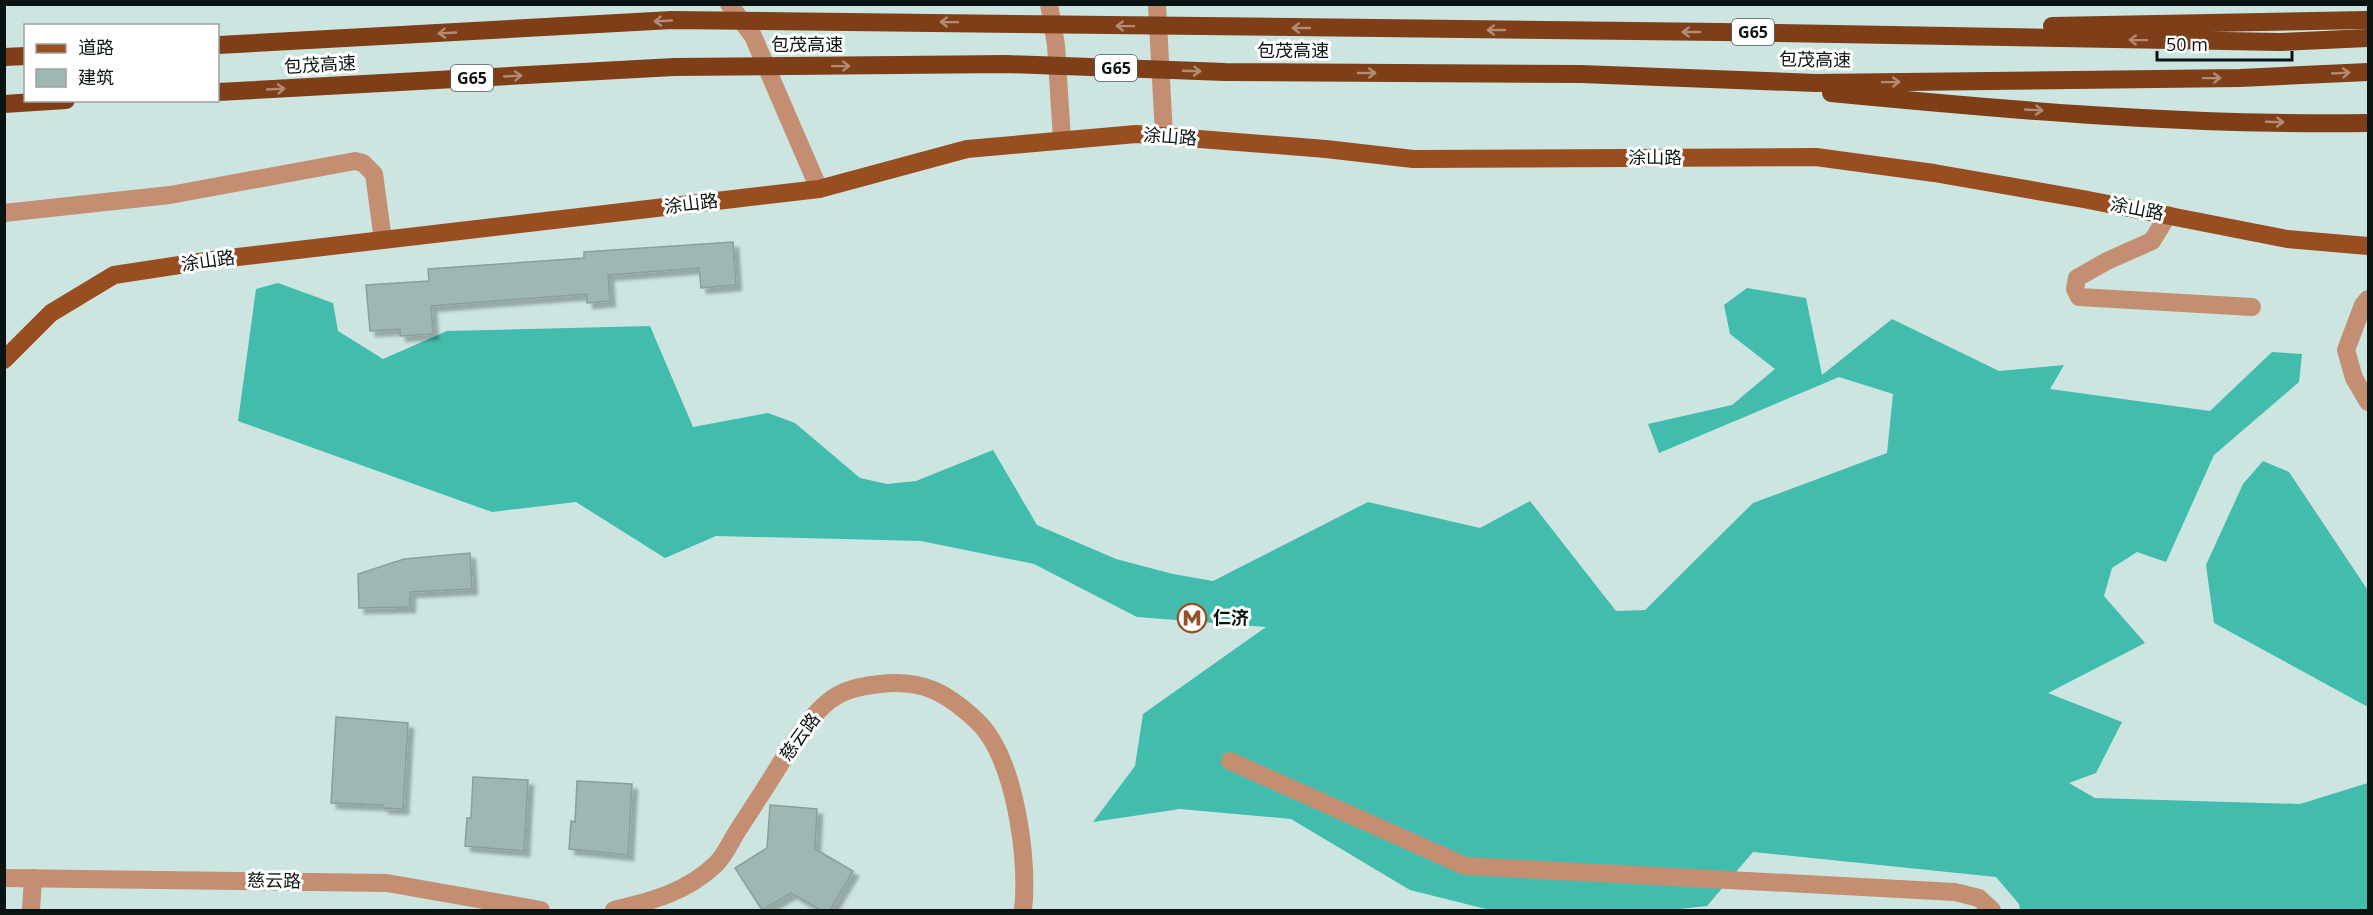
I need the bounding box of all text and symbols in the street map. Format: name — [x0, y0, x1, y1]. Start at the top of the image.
one-way arrow — [654, 15, 674, 26]
one-way arrow — [940, 17, 960, 28]
road number: G65 — [1732, 19, 1774, 45]
one-way arrow — [1115, 20, 1135, 31]
one-way arrow — [1291, 23, 1311, 34]
legend — [24, 24, 219, 102]
one-way arrow — [1486, 24, 1506, 36]
scale bar — [2157, 24, 2292, 62]
one-way arrow — [1681, 26, 1701, 38]
one-way arrow — [438, 27, 458, 38]
street label: 包茂高速 — [771, 32, 843, 56]
text: 50 m — [2166, 32, 2208, 56]
one-way arrow — [2128, 34, 2148, 45]
text: 道路 — [78, 35, 114, 59]
street label: 包茂高速 — [1257, 38, 1329, 62]
street label: 包茂高速 — [1779, 46, 1851, 72]
street label: 包茂高速 — [283, 50, 357, 78]
road number: G65 — [1095, 55, 1137, 81]
one-way arrow — [830, 60, 850, 72]
text: 建筑 — [78, 65, 114, 89]
road number: G65 — [451, 65, 493, 91]
one-way arrow — [1181, 65, 1201, 76]
one-way arrow — [1357, 67, 1377, 78]
one-way arrow — [2330, 68, 2350, 79]
one-way arrow — [502, 70, 522, 81]
one-way arrow — [2202, 72, 2222, 84]
one-way arrow — [1881, 76, 1901, 88]
one-way arrow — [265, 83, 285, 94]
one-way arrow — [2023, 105, 2043, 116]
one-way arrow — [2264, 116, 2284, 128]
street label: 涂山路 — [1142, 122, 1198, 150]
street label: 涂山路 — [1628, 145, 1682, 169]
street label: 涂山路 — [663, 188, 719, 218]
street label: 涂山路 — [2108, 191, 2166, 225]
street label: 涂山路 — [179, 244, 236, 276]
metro station icon: 仁济 — [1176, 602, 1208, 634]
place label: 仁济 — [1213, 605, 1249, 629]
street label: 慈云路 — [774, 708, 825, 765]
street label: 慈云路 — [247, 868, 301, 892]

